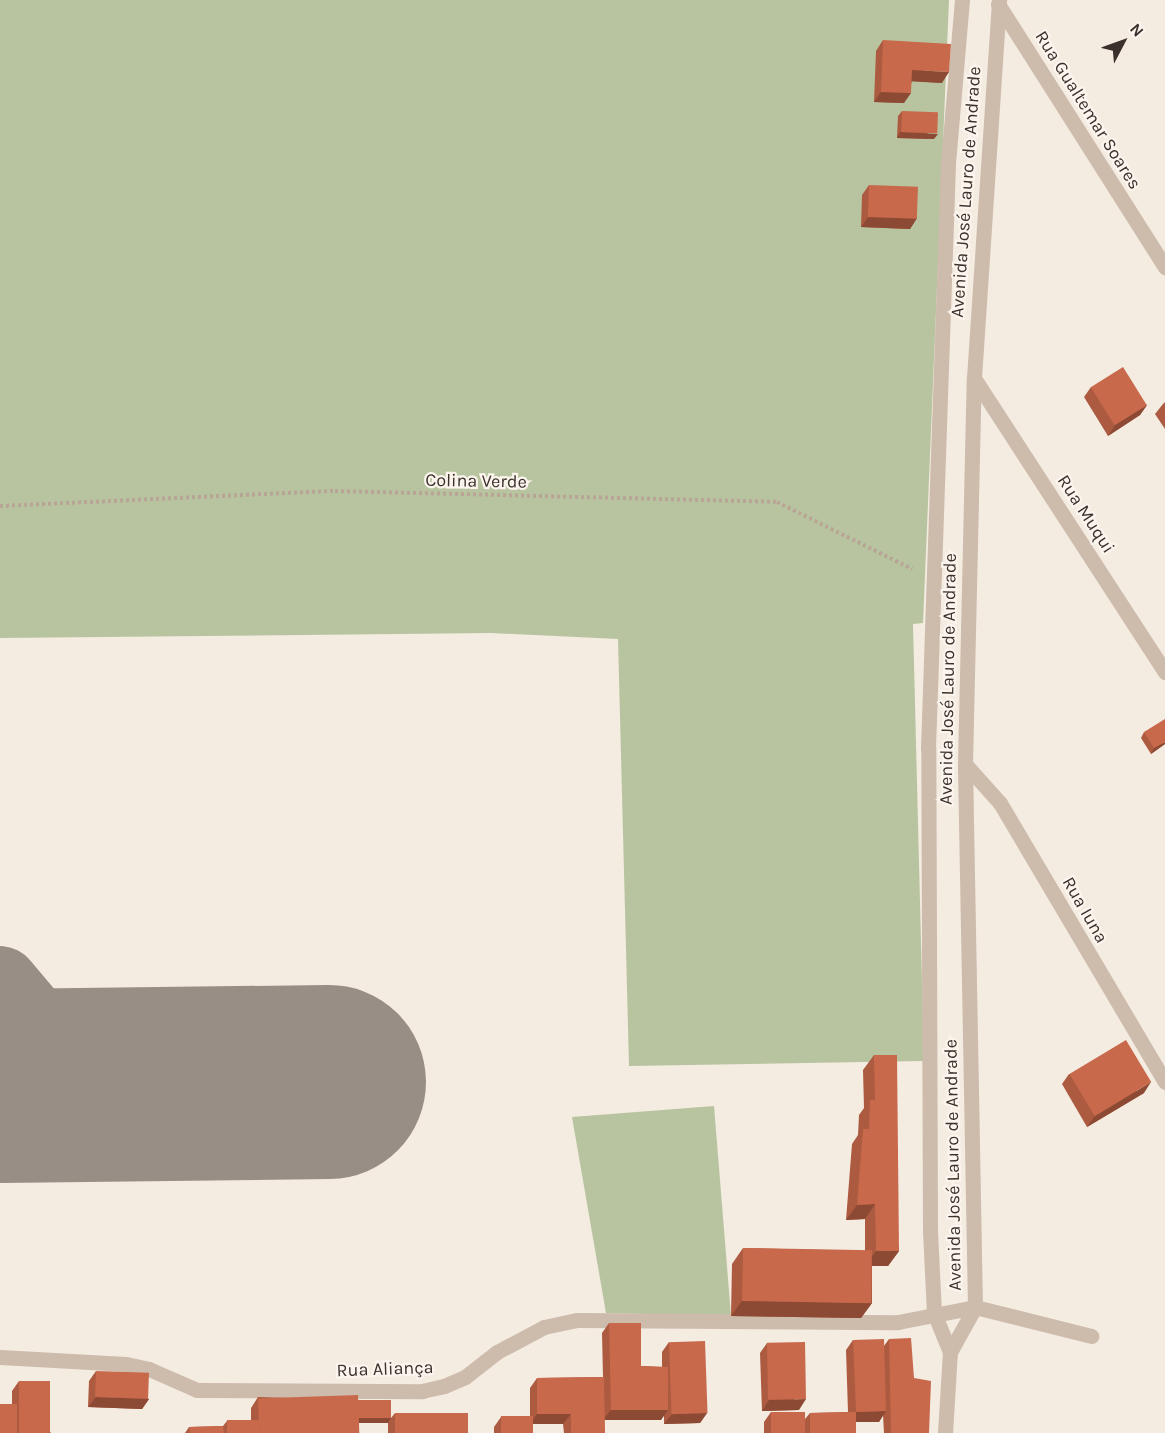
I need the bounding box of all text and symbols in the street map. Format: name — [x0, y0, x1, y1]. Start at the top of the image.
north arrow — [1093, 12, 1153, 72]
text: N — [1126, 19, 1148, 40]
street label: Rua Gualtemar Soares — [1030, 27, 1146, 193]
street label: Avenida José Lauro de Andrade — [946, 66, 986, 318]
street label: Colina Verde — [425, 469, 527, 493]
street label: Rua Muqui — [1053, 471, 1119, 557]
street label: Avenida José Lauro de Andrade — [935, 553, 961, 805]
street label: Rua Iuna — [1057, 873, 1113, 947]
street label: Avenida José Lauro de Andrade — [940, 1039, 966, 1291]
street label: Rua Aliança — [336, 1357, 434, 1381]

